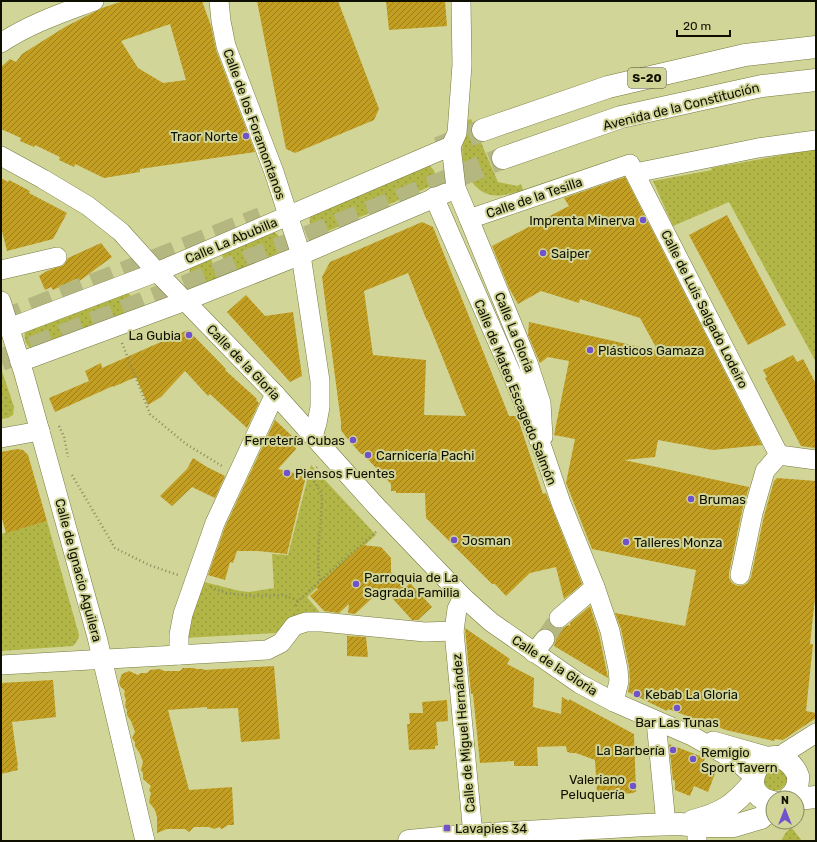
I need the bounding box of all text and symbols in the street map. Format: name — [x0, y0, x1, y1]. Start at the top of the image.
scale bar — [677, 12, 730, 38]
text: 20 m — [683, 19, 711, 33]
street label: Calle de los Foramontanos — [220, 47, 289, 202]
road number: S-20 — [628, 68, 666, 88]
street label: Avenida de la Constitución — [601, 80, 761, 133]
place label: Traor Norte — [170, 129, 238, 144]
marker: Traor Norte — [241, 131, 251, 141]
street label: Calle de la Tesilla — [484, 174, 584, 221]
place label: Imprenta Minerva — [529, 213, 635, 228]
street label: Calle La Abubilla — [183, 214, 280, 267]
marker: Imprenta Minerva — [638, 215, 648, 225]
street label: Calle de Luis Salgado Lodeiro — [657, 228, 751, 391]
place label: Saiper — [551, 246, 589, 261]
marker: Saiper — [538, 248, 548, 258]
street label: Calle La Gloria — [492, 290, 537, 374]
street label: Calle de Mateo Escagedo Salmón — [470, 297, 560, 488]
street label: Calle de la Gloria — [204, 322, 283, 403]
place label: La Gubia — [129, 328, 181, 343]
marker: La Gubia — [184, 330, 194, 340]
place label: Plásticos Gamaza — [598, 343, 705, 358]
marker: Plásticos Gamaza — [585, 345, 595, 355]
place label: Ferretería Cubas — [244, 433, 345, 448]
marker: Ferretería Cubas — [348, 435, 358, 445]
place label: Carnicería Pachi — [376, 448, 474, 463]
marker: Carnicería Pachi — [363, 450, 373, 460]
place label: Piensos Fuentes — [295, 466, 395, 481]
marker: Piensos Fuentes — [282, 468, 292, 478]
place label: Brumas — [699, 492, 746, 507]
marker: Brumas — [686, 494, 696, 504]
street label: Calle de Ignacio Aguilera — [51, 497, 105, 644]
place label: Josman — [462, 533, 511, 548]
marker: Josman — [449, 535, 459, 545]
place label: Talleres Monza — [634, 535, 722, 550]
marker: Talleres Monza — [621, 537, 631, 547]
place label: Parroquia de La Sagrada Familia — [364, 570, 460, 601]
marker: Parroquia de La Sagrada Familia — [351, 579, 361, 589]
street label: Calle de la Gloria — [509, 632, 600, 699]
street label: Calle de Miguel Hernández — [449, 652, 479, 813]
place label: Kebab La Gloria — [645, 687, 738, 702]
marker: Kebab La Gloria — [632, 689, 642, 699]
marker: Bar Las Tunas — [672, 703, 682, 713]
place label: Bar Las Tunas — [635, 715, 719, 730]
place label: La Barbería — [596, 743, 665, 758]
marker: La Barbería — [668, 745, 678, 755]
place label: Remigio Sport Tavern — [701, 745, 778, 775]
marker: Remigio Sport Tavern — [688, 754, 698, 764]
place label: Valeriano Peluquería — [560, 772, 625, 802]
marker: Valeriano Peluquería — [628, 781, 638, 791]
north arrow — [765, 790, 805, 830]
text: N — [781, 794, 789, 807]
place label: Lavapies 34 — [455, 821, 527, 836]
marker: Lavapies 34 — [442, 823, 452, 833]

